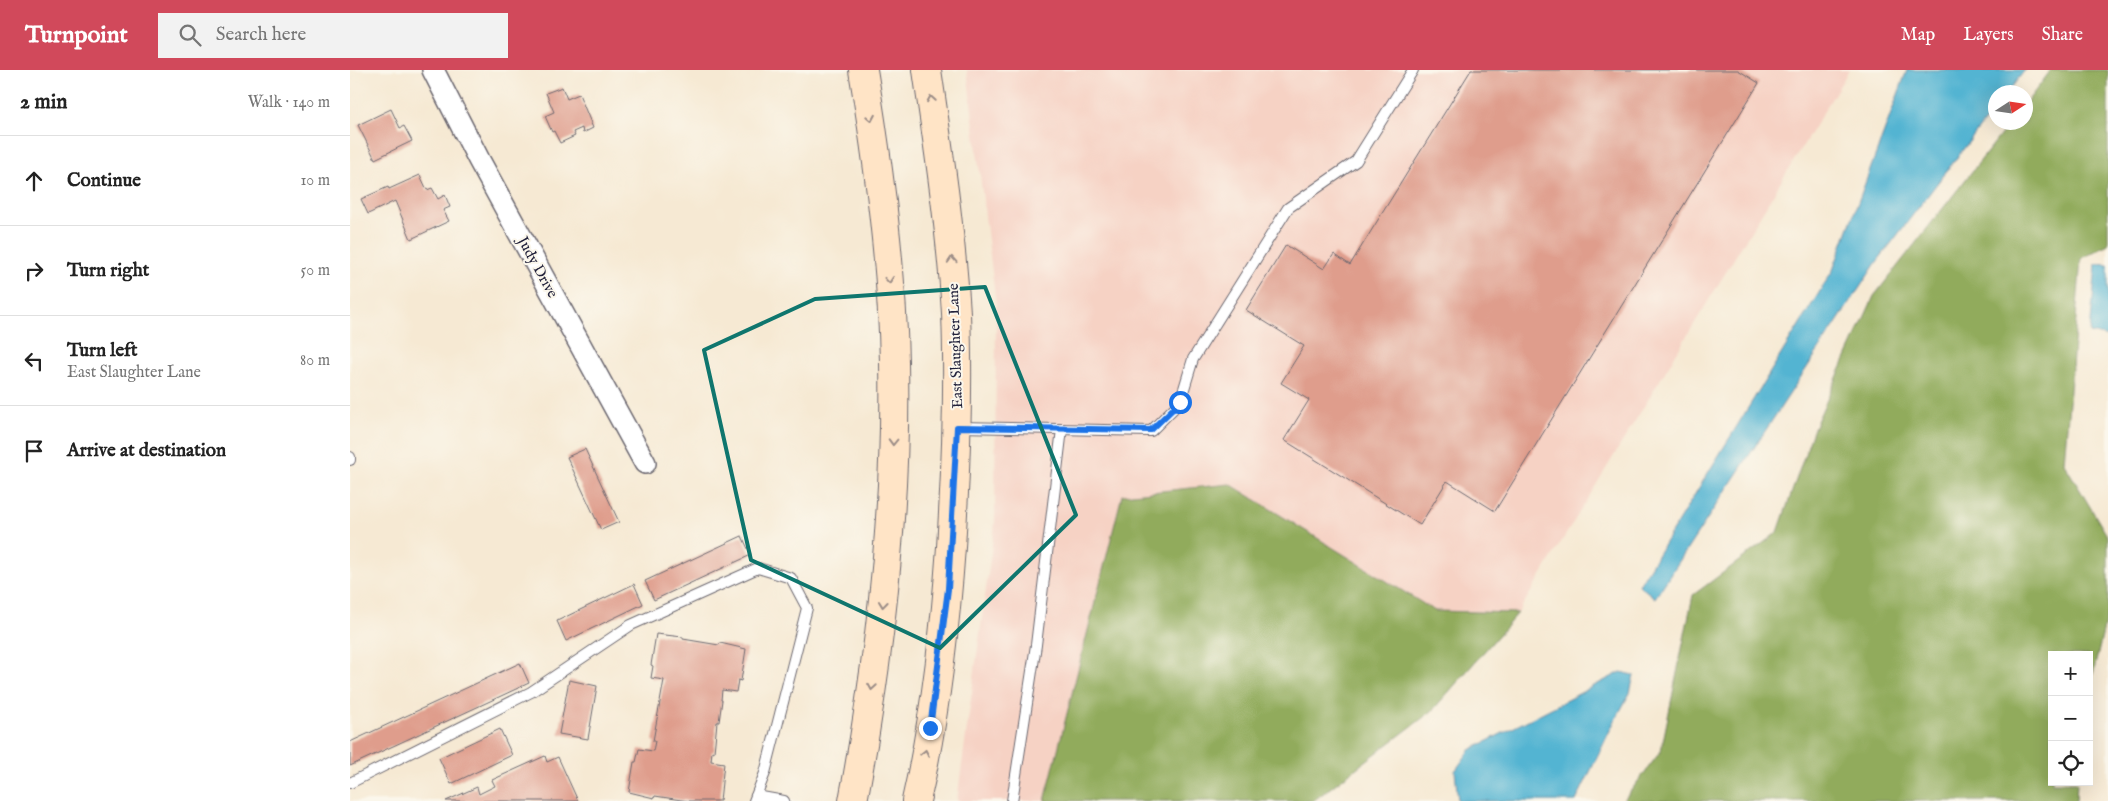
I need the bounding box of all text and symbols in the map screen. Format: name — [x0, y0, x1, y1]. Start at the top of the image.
search box — [158, 13, 508, 58]
text: Turnpoint — [25, 20, 128, 51]
icon: search — [176, 21, 204, 49]
text: Search here — [216, 23, 306, 47]
text: Map — [1901, 24, 1935, 47]
text: Layers — [1963, 24, 2014, 47]
text: Share — [2042, 24, 2083, 47]
north arrow — [1988, 85, 2033, 130]
text: 2 min — [20, 89, 67, 116]
text: Walk · 140 m — [248, 93, 330, 113]
one-way arrow — [927, 95, 937, 103]
one-way arrow — [866, 114, 876, 122]
icon: ahead — [20, 167, 48, 195]
text: Continue — [67, 169, 141, 193]
text: 10 m — [300, 171, 330, 191]
street label: Judy Drive — [512, 232, 562, 301]
one-way arrow — [946, 256, 957, 264]
icon: right — [20, 257, 48, 285]
text: Turn right — [67, 259, 149, 283]
text: 50 m — [301, 261, 330, 281]
one-way arrow — [883, 276, 894, 284]
street label: East Slaughter Lane — [944, 283, 967, 409]
text: Turn left — [67, 339, 138, 363]
icon: left — [20, 347, 48, 375]
text: 80 m — [300, 351, 330, 371]
text: East Slaughter Lane — [67, 363, 201, 383]
route start — [1169, 391, 1192, 414]
icon: arrive — [20, 437, 48, 465]
one-way arrow — [887, 438, 898, 446]
text: Arrive at destination — [67, 439, 226, 463]
one-way arrow — [878, 600, 889, 608]
map controls — [2048, 651, 2093, 786]
button: + — [2048, 651, 2093, 696]
one-way arrow — [868, 683, 878, 692]
button: − — [2048, 696, 2093, 741]
route end — [919, 717, 942, 740]
button: locate — [2048, 741, 2093, 786]
one-way arrow — [920, 749, 930, 758]

